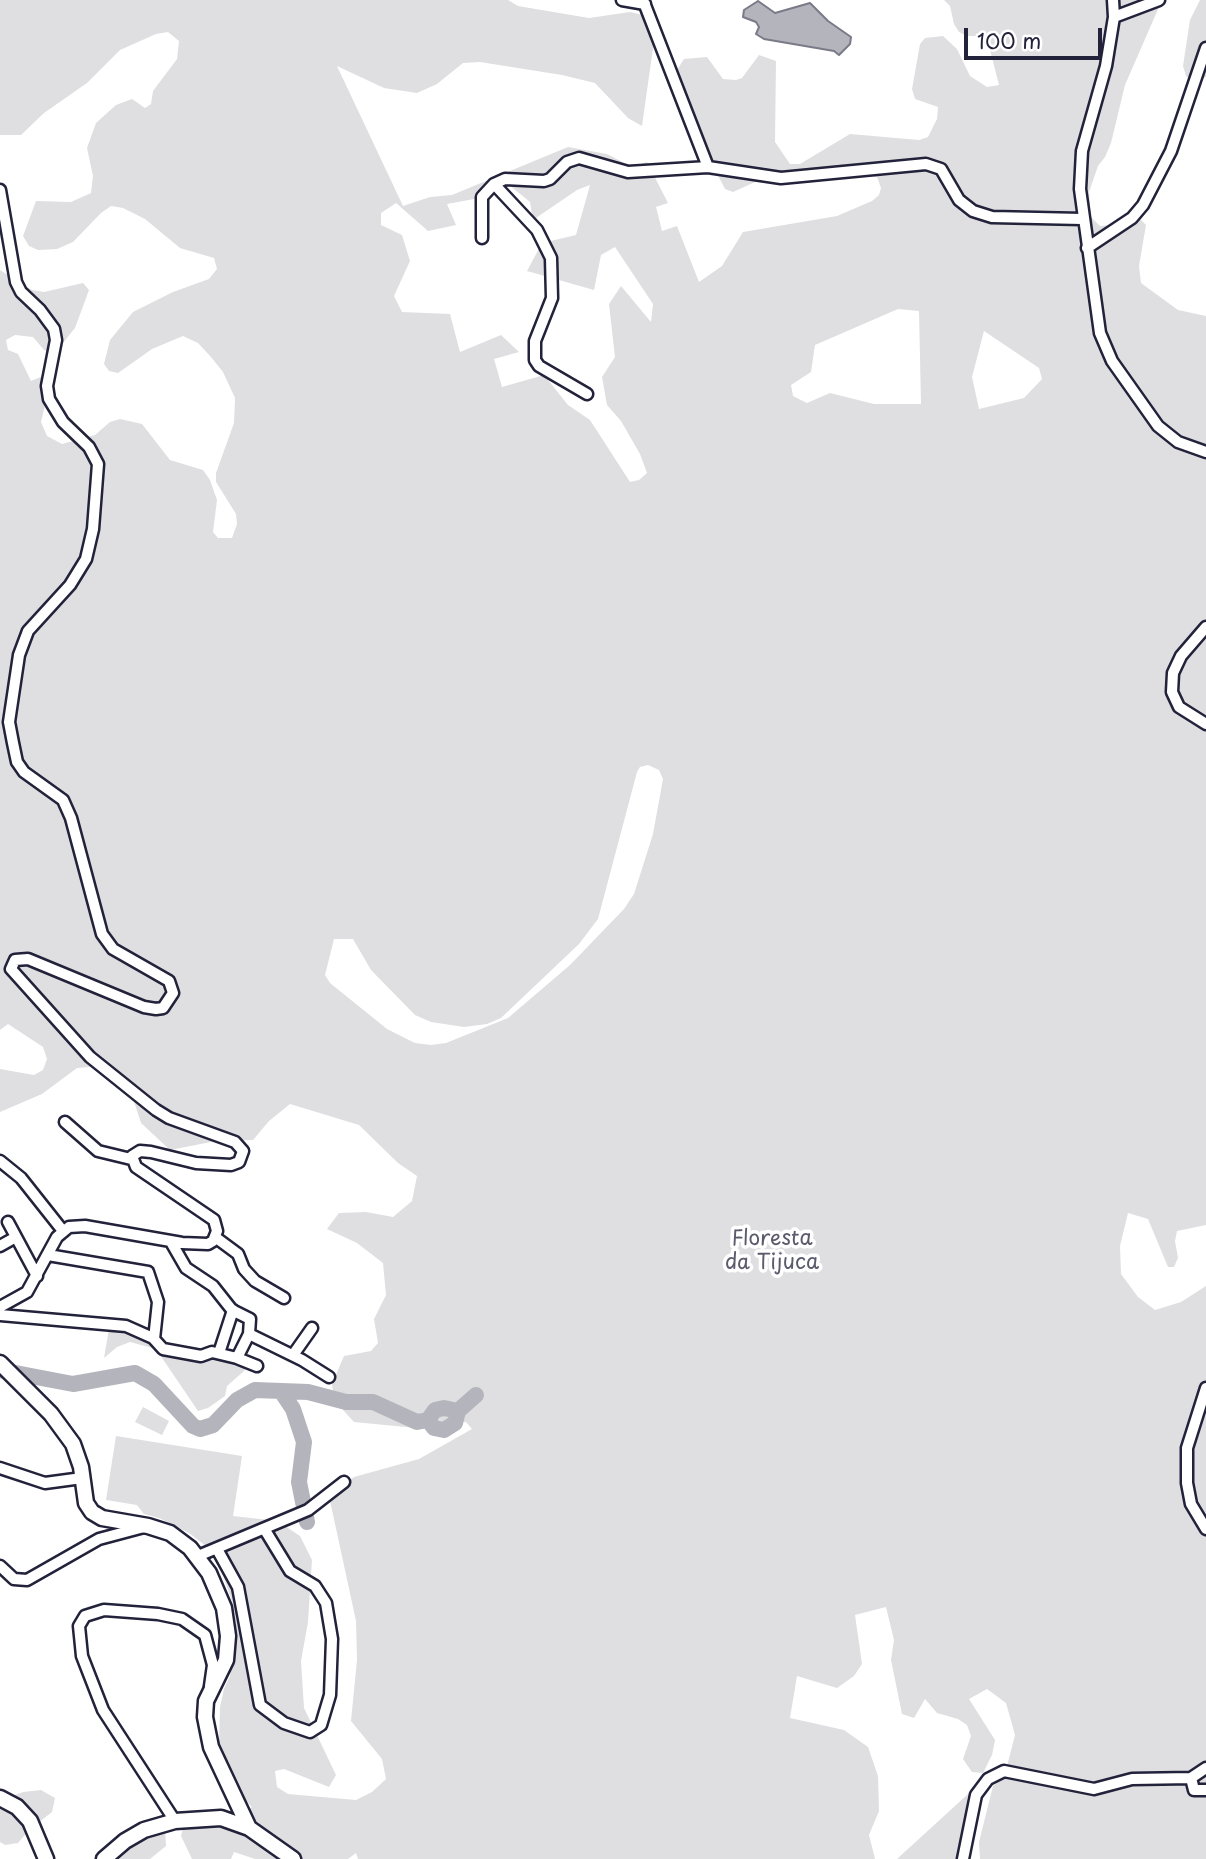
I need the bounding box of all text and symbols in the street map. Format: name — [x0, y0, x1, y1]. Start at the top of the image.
scale bar — [968, 14, 1106, 58]
text: 100 m — [977, 24, 1041, 56]
park label: Floresta da Tijuca — [725, 1226, 819, 1276]

